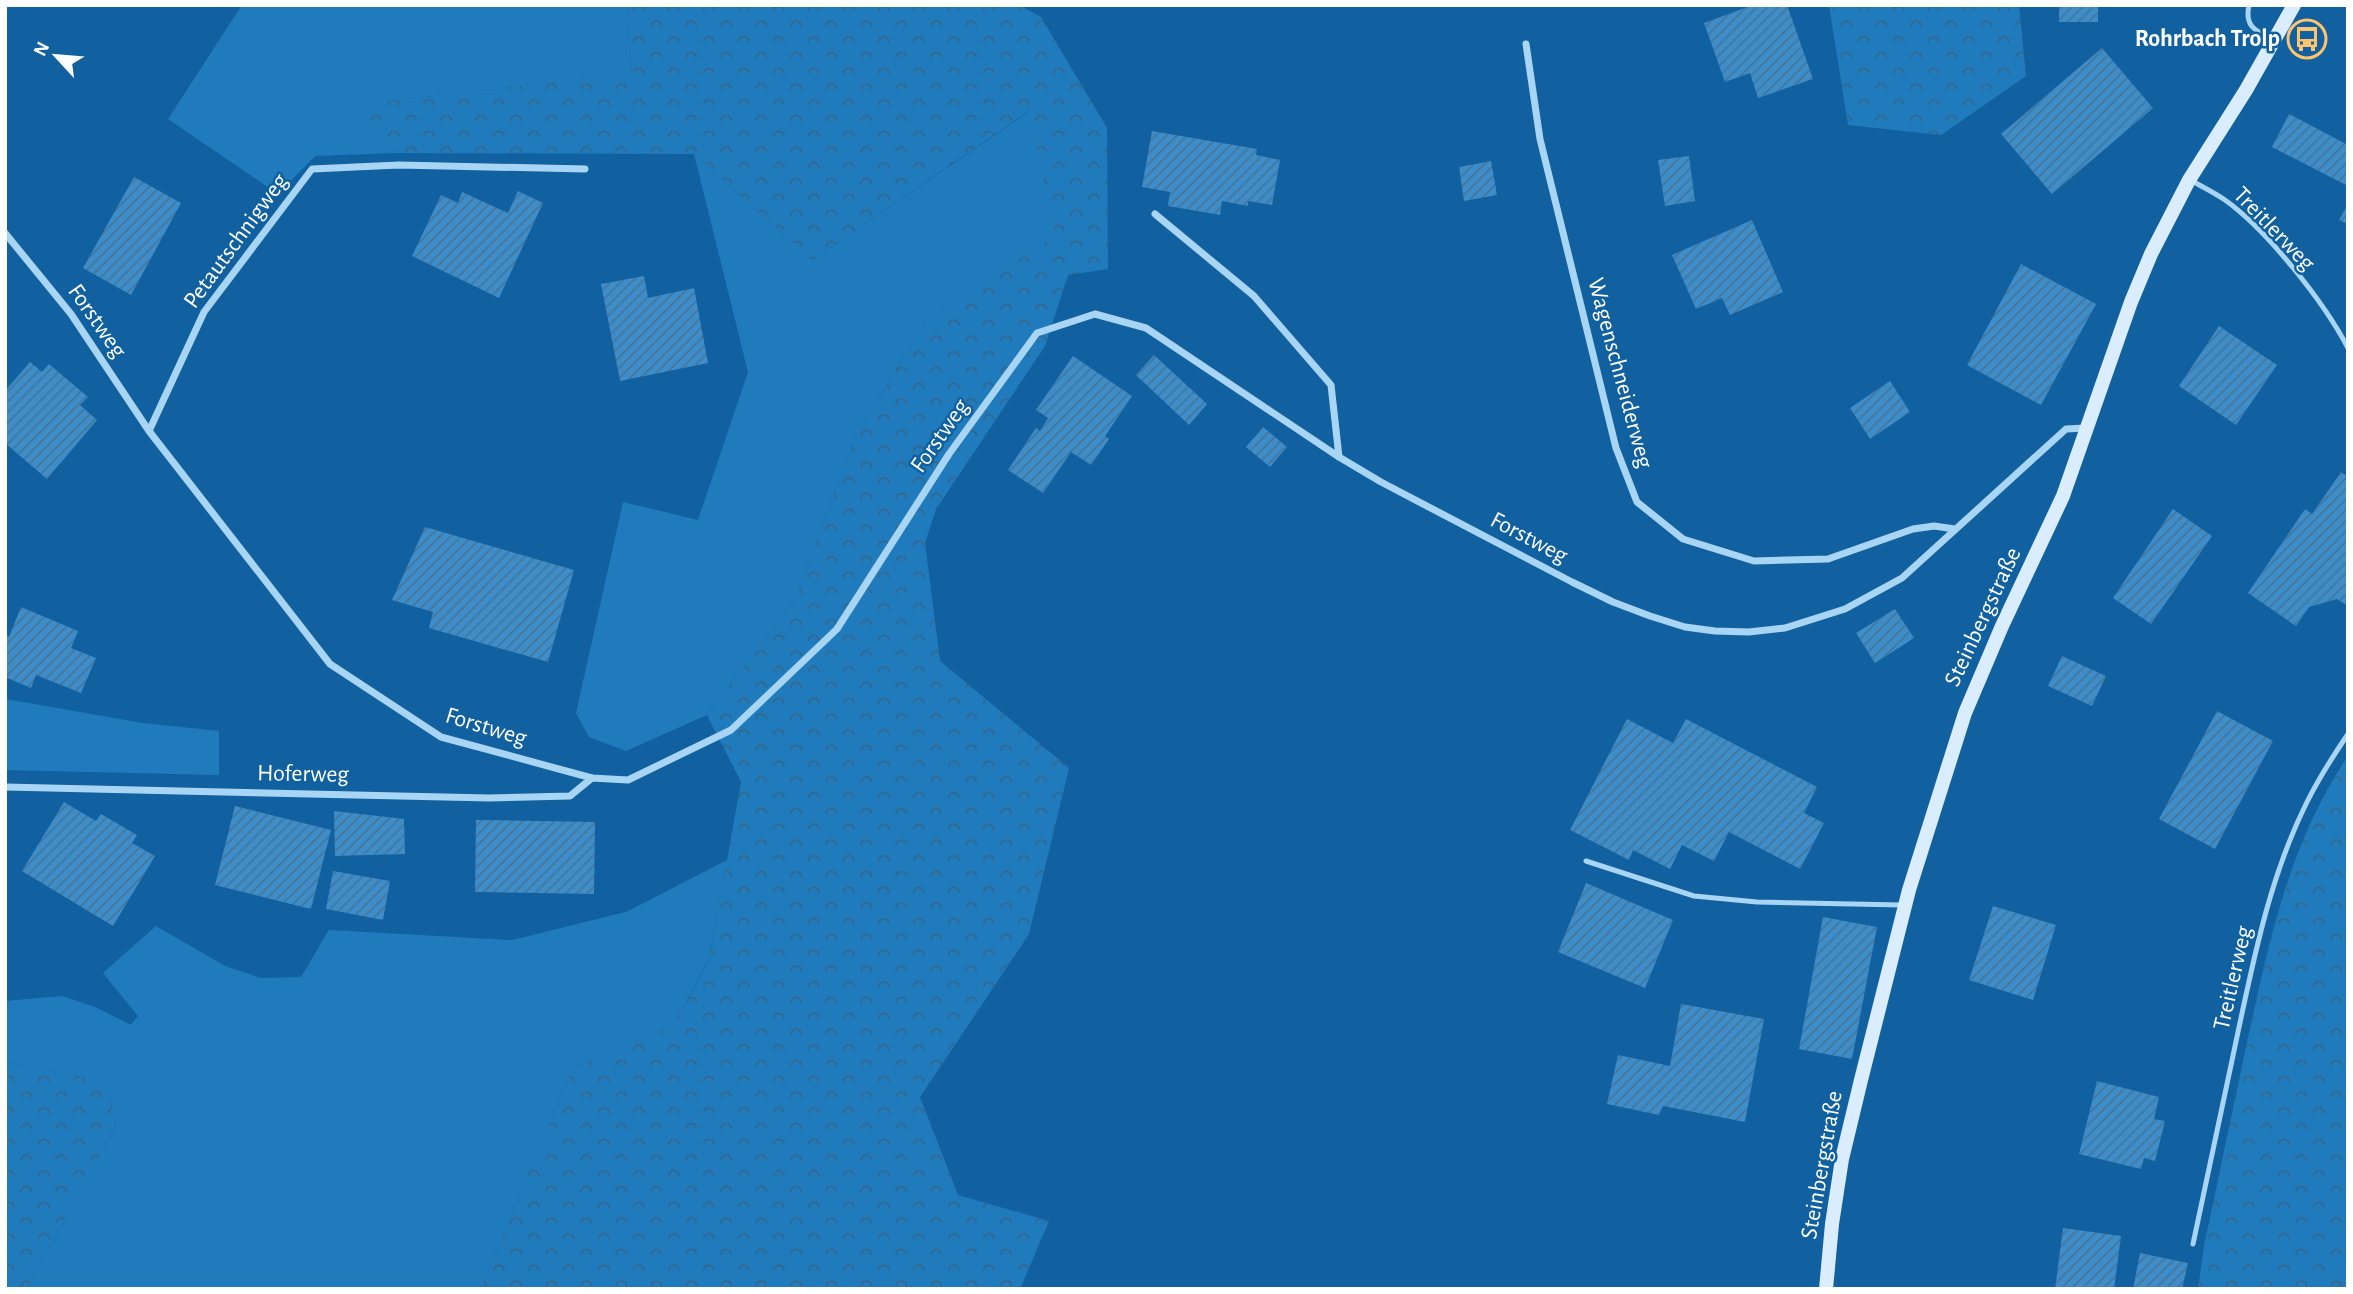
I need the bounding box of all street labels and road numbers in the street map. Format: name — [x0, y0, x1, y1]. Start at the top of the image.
street label: Petautschnigweg — [179, 169, 293, 313]
street label: Treitlerweg — [2229, 183, 2320, 276]
street label: Wagenschneiderweg — [1583, 275, 1657, 471]
street label: Forstweg — [63, 280, 131, 362]
street label: Forstweg — [906, 395, 974, 477]
street label: Forstweg — [1486, 508, 1572, 568]
street label: Steinbergstraße — [1940, 544, 2026, 690]
street label: Forstweg — [442, 703, 530, 751]
street label: Hoferweg — [257, 761, 349, 787]
street label: Treitlerweg — [2209, 923, 2257, 1032]
street label: Steinbergstraße — [1797, 1089, 1847, 1241]

